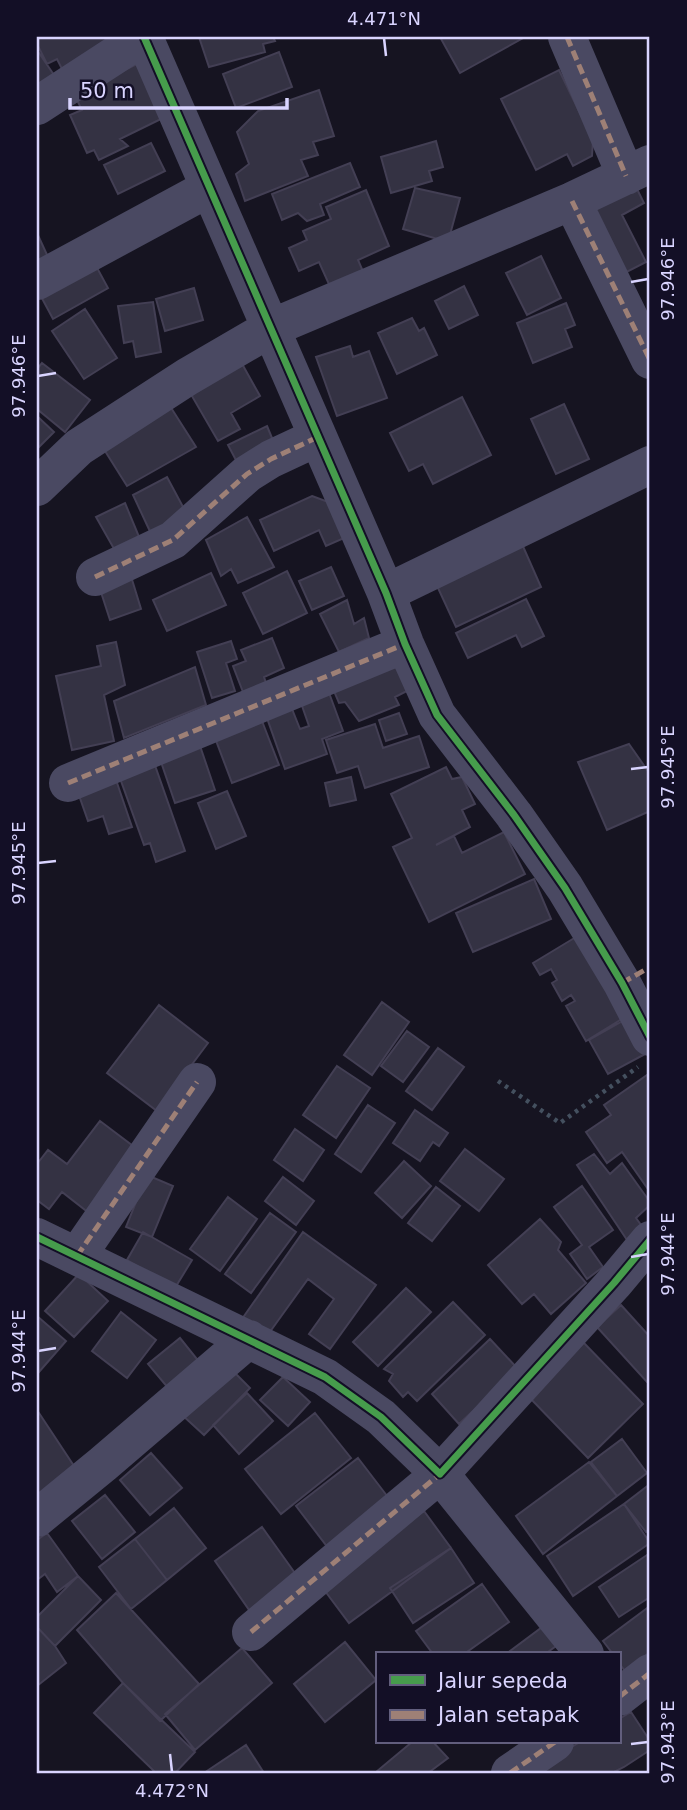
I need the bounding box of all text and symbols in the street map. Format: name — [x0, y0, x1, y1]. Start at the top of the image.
text: 4.471°N — [347, 8, 421, 29]
scale bar — [70, 66, 287, 110]
text: 50 m — [80, 79, 134, 103]
text: 97.946°E — [657, 237, 678, 321]
text: 97.946°E — [8, 334, 29, 418]
text: 97.945°E — [657, 725, 678, 809]
text: 97.945°E — [8, 821, 29, 905]
text: 97.944°E — [657, 1212, 678, 1296]
text: 97.944°E — [8, 1309, 29, 1393]
legend — [376, 1652, 620, 1744]
text: Jalur sepeda — [436, 1669, 568, 1693]
text: 97.943°E — [657, 1700, 678, 1784]
text: Jalan setapak — [436, 1703, 580, 1727]
text: 4.472°N — [135, 1780, 209, 1801]

